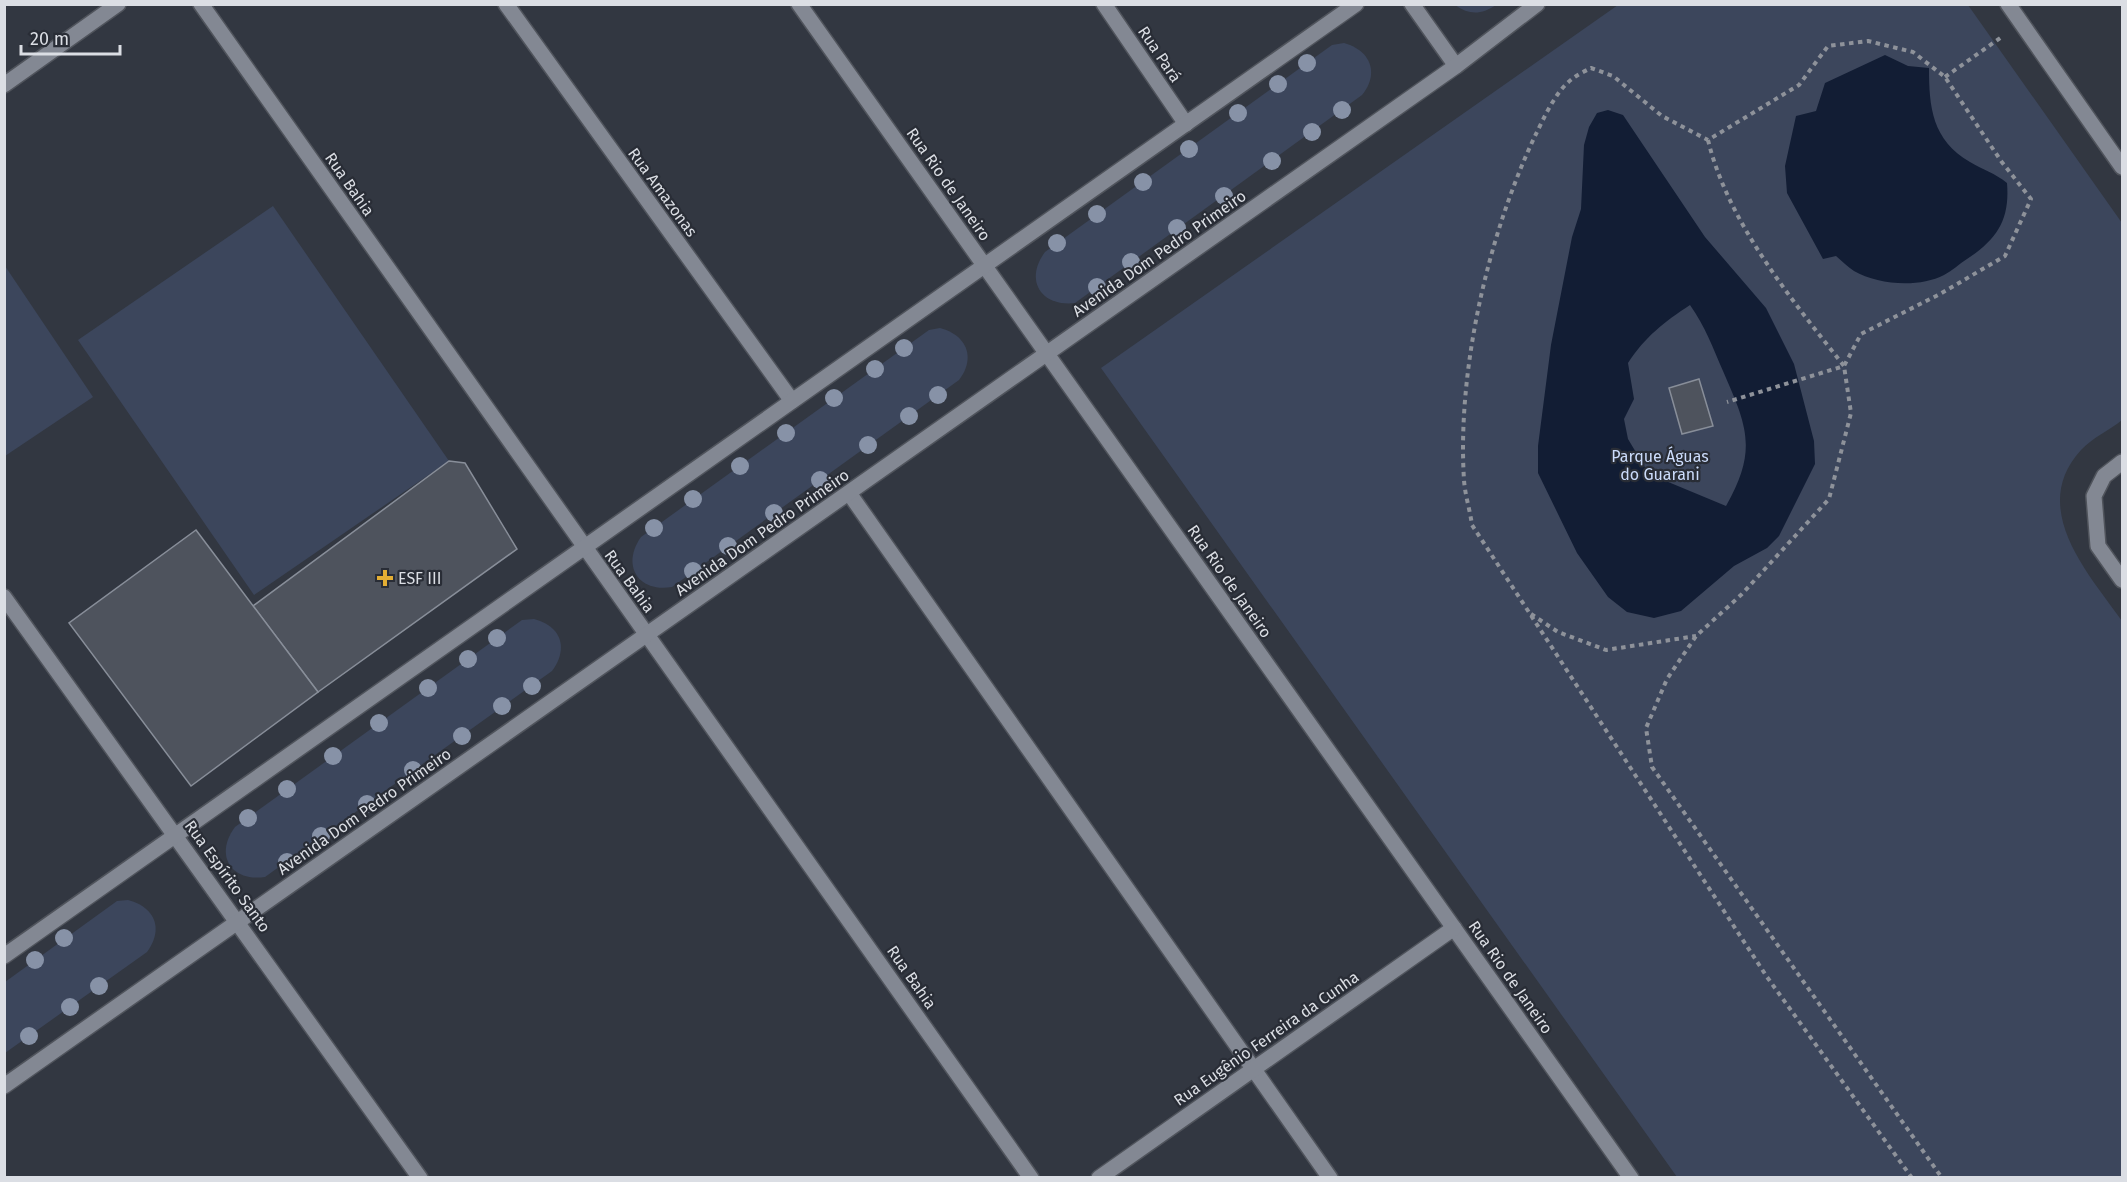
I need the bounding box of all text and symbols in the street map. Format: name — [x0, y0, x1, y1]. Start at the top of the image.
scale bar — [21, 18, 120, 56]
street label: Rua Pará — [1134, 23, 1185, 86]
text: 20 m — [30, 28, 69, 50]
street label: Rua Rio de Janeiro — [903, 124, 995, 244]
street label: Rua Amazonas — [624, 144, 701, 240]
street label: Rua Bahia — [321, 149, 378, 220]
street label: Avenida Dom Pedro Primeiro — [1069, 186, 1250, 321]
park label: Parque Águas do Guarani — [1611, 446, 1709, 484]
street label: Avenida Dom Pedro Primeiro — [672, 465, 853, 600]
street label: Rua Rio de Janeiro — [1184, 521, 1276, 641]
street label: Rua Bahia — [600, 546, 659, 616]
marker: ESF III — [376, 569, 394, 587]
place label: ESF III — [398, 569, 441, 588]
street label: Avenida Dom Pedro Primeiro — [274, 744, 455, 879]
street label: Rua Espírito Santo — [181, 817, 274, 936]
street label: Rua Rio de Janeiro — [1465, 917, 1557, 1037]
street label: Rua Bahia — [883, 942, 940, 1013]
street label: Rua Eugênio Ferreira da Cunha — [1170, 967, 1362, 1110]

